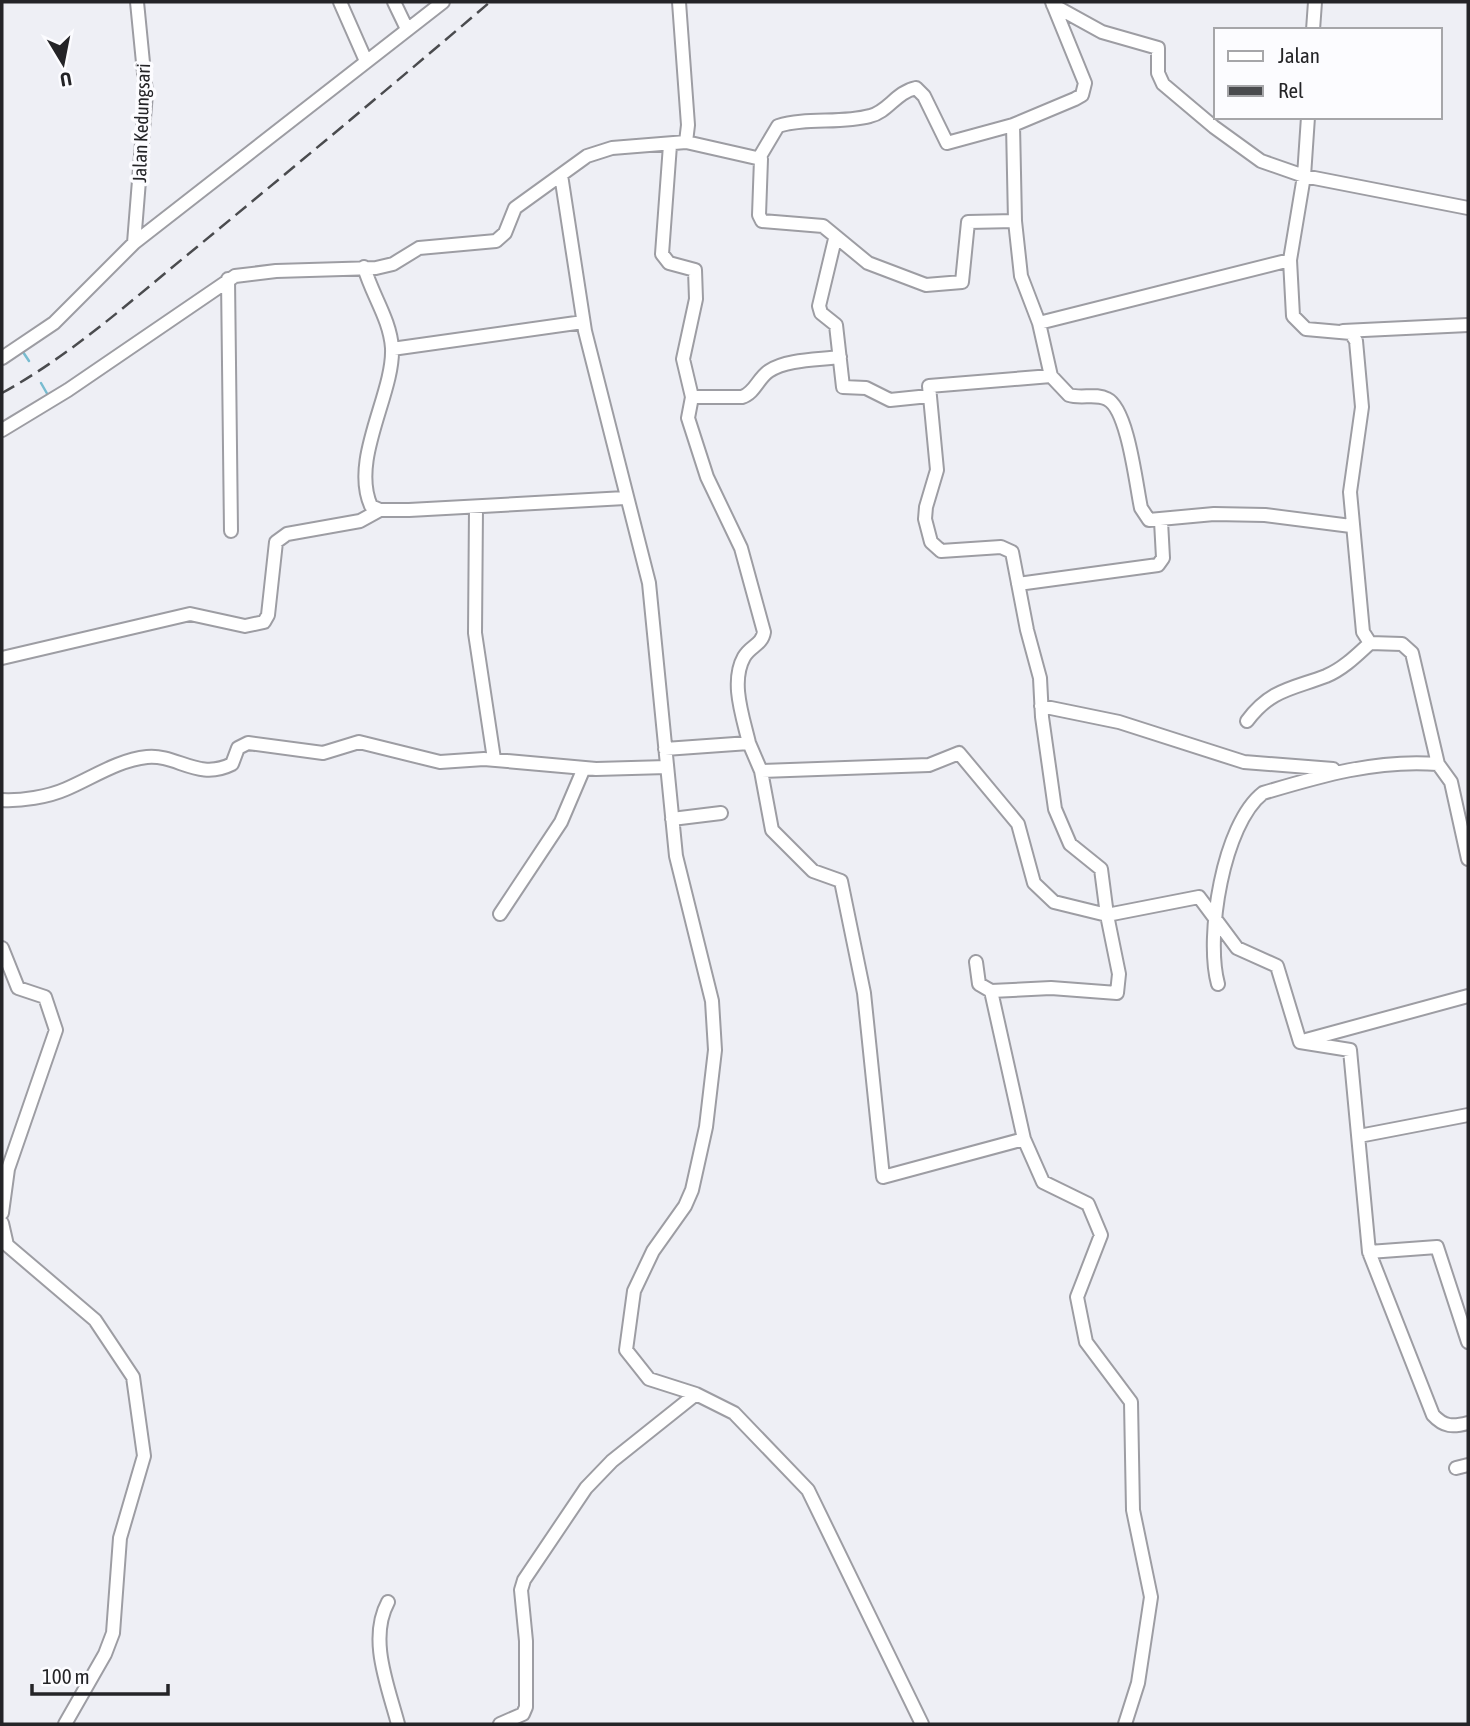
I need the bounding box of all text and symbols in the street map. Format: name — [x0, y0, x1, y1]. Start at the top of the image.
north arrow — [28, 28, 98, 98]
legend — [1214, 28, 1442, 119]
text: Jalan — [1278, 43, 1320, 67]
street label: Jalan Kedungsari — [128, 63, 154, 183]
text: U — [59, 68, 73, 92]
text: Rel — [1278, 78, 1304, 102]
scale bar — [32, 1652, 168, 1696]
text: 100 m — [42, 1664, 90, 1688]

